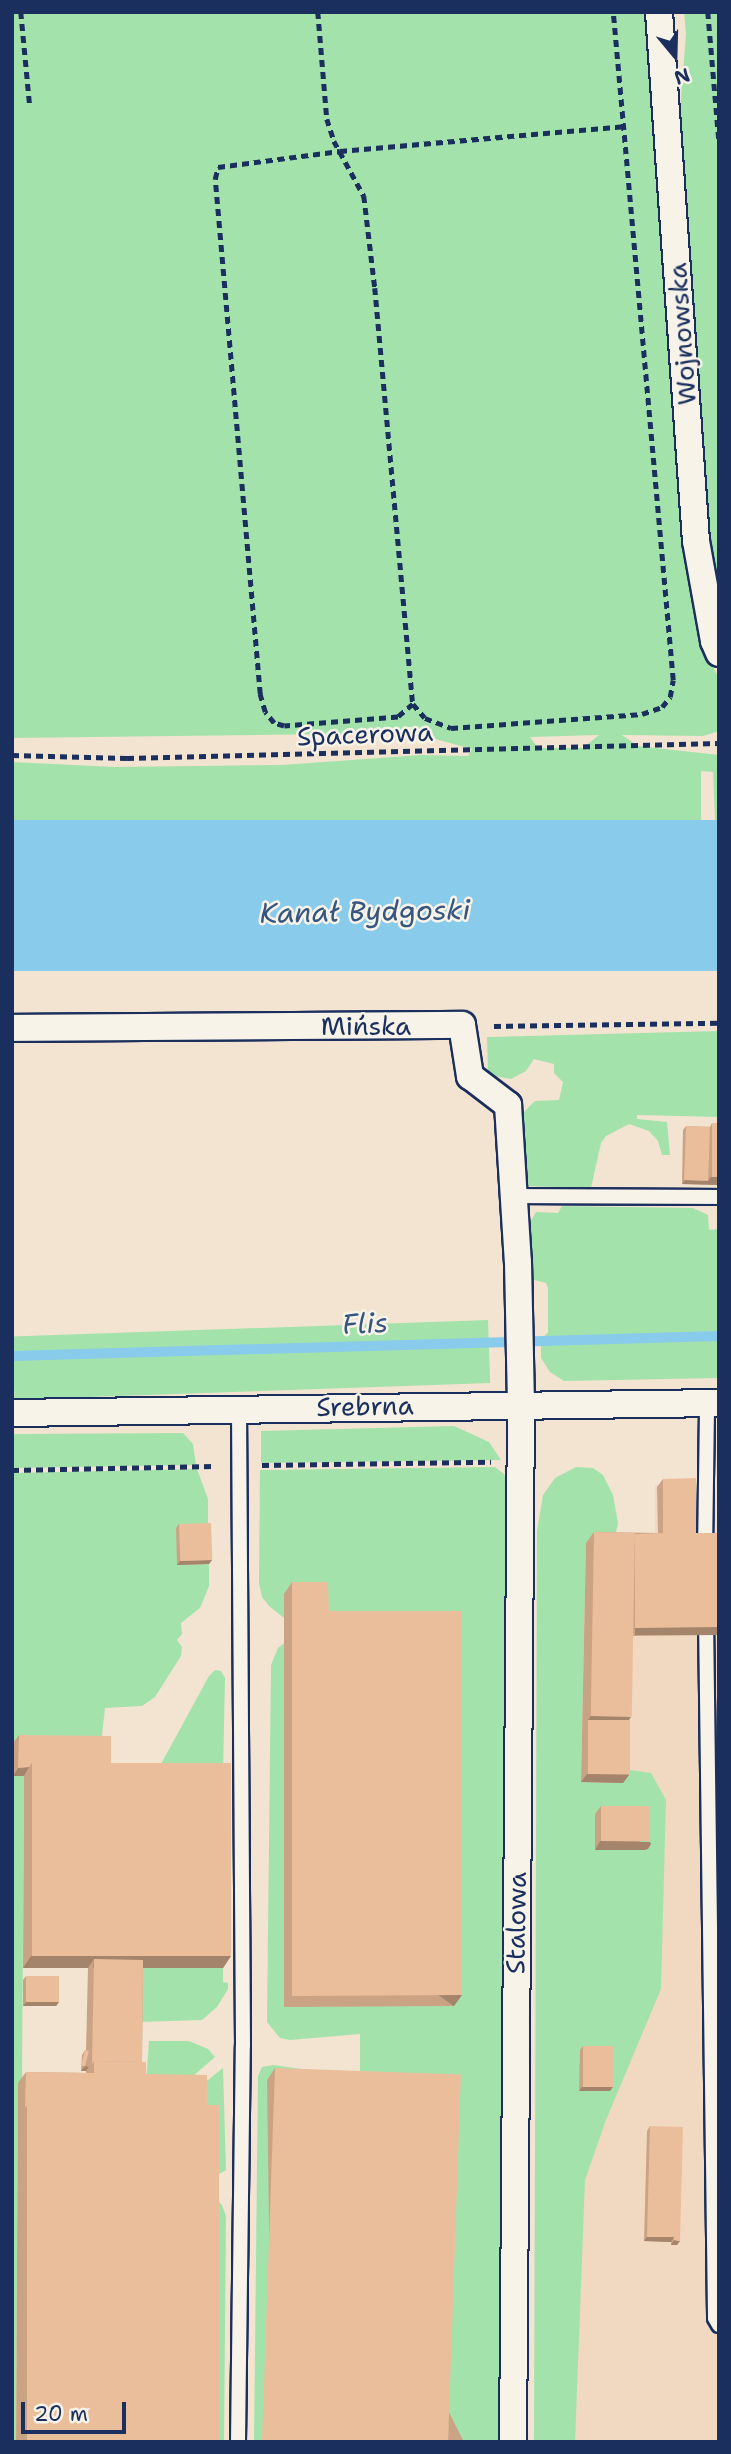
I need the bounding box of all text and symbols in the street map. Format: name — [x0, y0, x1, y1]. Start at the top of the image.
north arrow — [640, 21, 710, 91]
text: N — [671, 62, 693, 91]
street label: Wojnowska — [661, 262, 703, 406]
street label: Spacerowa — [296, 716, 434, 752]
water label: Kanał Bydgoski — [259, 892, 471, 930]
street label: Mińska — [321, 1010, 411, 1042]
water label: Flis — [341, 1305, 389, 1341]
street label: Srebrna — [316, 1390, 414, 1422]
street label: Stalowa — [500, 1872, 532, 1974]
scale bar — [24, 2388, 130, 2432]
text: 20 m — [34, 2400, 88, 2428]

